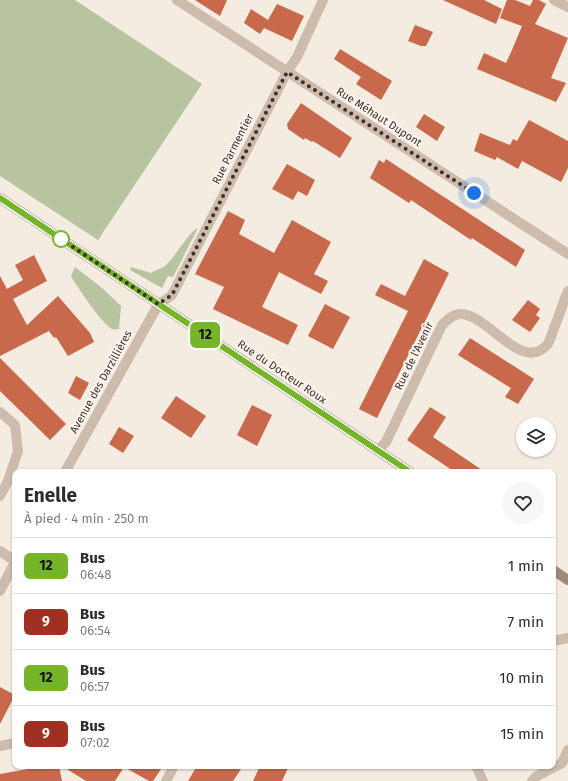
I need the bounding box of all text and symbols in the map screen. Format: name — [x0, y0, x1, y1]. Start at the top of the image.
street label: Rue Méhaut Dupont — [334, 85, 424, 149]
street label: Rue Parmentier — [210, 111, 257, 186]
your location — [464, 183, 484, 203]
unlabelled marker — [52, 230, 70, 248]
street label: Rue de l'Avenir — [392, 319, 436, 392]
line badge: 12 — [187, 322, 223, 348]
text: 12 — [198, 326, 212, 343]
street label: Avenue des Darzillières — [67, 328, 135, 436]
street label: Rue du Docteur Roux — [235, 337, 330, 407]
map controls — [516, 417, 556, 457]
button: layers — [516, 417, 556, 457]
button: heart — [502, 482, 544, 524]
text: Enelle — [24, 484, 77, 507]
text: À pied · 4 min · 250 m — [24, 511, 149, 526]
text: Bus — [80, 549, 105, 567]
text: 12 — [39, 557, 53, 574]
text: 1 min — [508, 557, 544, 575]
text: 06:48 — [80, 567, 111, 582]
text: Bus — [80, 605, 105, 623]
text: 9 — [42, 613, 50, 630]
text: 7 min — [507, 613, 544, 631]
text: 06:54 — [80, 623, 111, 638]
text: Bus — [80, 661, 105, 679]
text: 12 — [39, 669, 53, 686]
text: 10 min — [499, 669, 544, 687]
text: 06:57 — [80, 679, 109, 694]
text: Bus — [80, 717, 105, 735]
text: 9 — [42, 725, 50, 742]
text: 15 min — [500, 725, 544, 743]
text: 07:02 — [80, 735, 109, 750]

